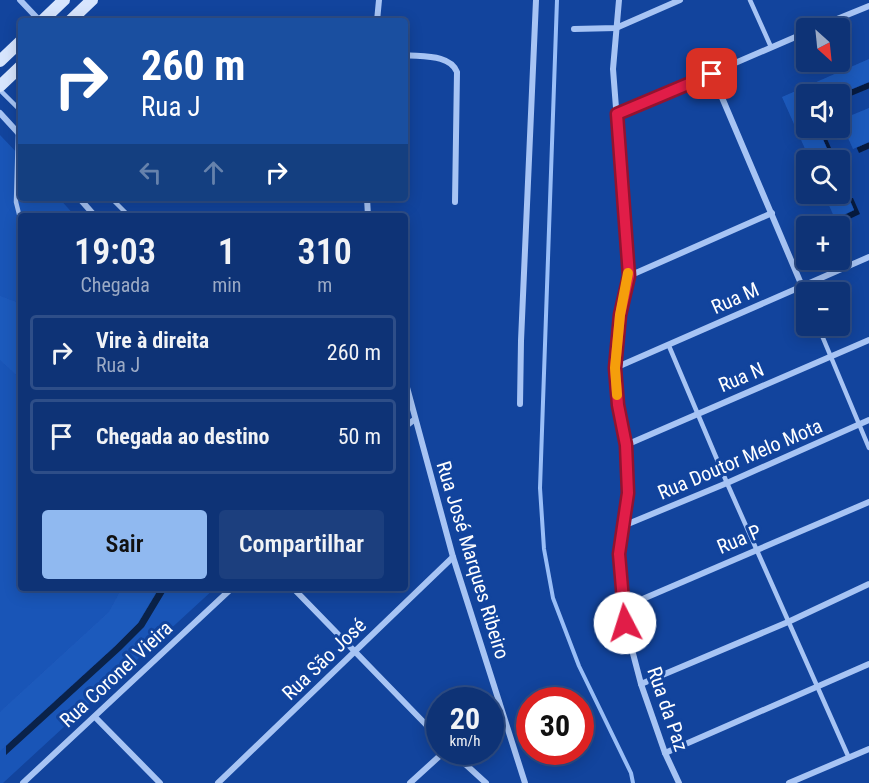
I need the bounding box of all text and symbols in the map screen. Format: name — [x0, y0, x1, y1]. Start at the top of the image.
north arrow — [796, 18, 850, 72]
map controls — [796, 18, 850, 336]
text: 260 m — [141, 41, 246, 90]
icon: right — [42, 42, 120, 120]
pin — [686, 48, 737, 99]
icon: arrive — [695, 57, 728, 90]
button: sound — [796, 84, 850, 138]
text: Rua J — [141, 91, 201, 123]
button: search — [796, 150, 850, 204]
icon: left — [134, 156, 167, 189]
icon: ahead — [197, 156, 230, 189]
icon: right — [260, 156, 293, 189]
button: + — [796, 216, 850, 270]
text: 19:03 — [74, 231, 156, 273]
text: 1 — [218, 231, 236, 273]
text: 310 — [298, 231, 352, 273]
text: Chegada — [80, 273, 150, 297]
text: min — [212, 273, 241, 297]
text: m — [317, 273, 332, 297]
street label: Rua M — [707, 277, 763, 319]
button: − — [796, 282, 850, 336]
text: Vire à direita — [96, 328, 209, 353]
icon: right — [45, 336, 78, 369]
text: 260 m — [327, 340, 381, 365]
text: Rua J — [96, 353, 140, 377]
street label: Rua N — [715, 357, 767, 397]
street label: Rua Doutor Melo Mota — [654, 413, 826, 505]
icon: arrive — [45, 420, 78, 453]
text: Chegada ao destino — [96, 424, 270, 449]
text: 50 m — [338, 424, 381, 449]
street label: Rua José Marques Ribeiro — [431, 458, 515, 662]
button: Sair — [42, 510, 207, 579]
button: Compartilhar — [219, 510, 384, 579]
street label: Rua P — [713, 519, 765, 559]
position arrow — [593, 591, 657, 655]
street label: Rua São José — [277, 613, 371, 705]
street label: Rua Coronel Vieira — [55, 616, 177, 732]
street label: Rua da Paz — [642, 664, 694, 754]
speed limit sign: 30 — [516, 687, 594, 765]
text: 20 — [450, 701, 480, 736]
text: km/h — [450, 732, 480, 750]

